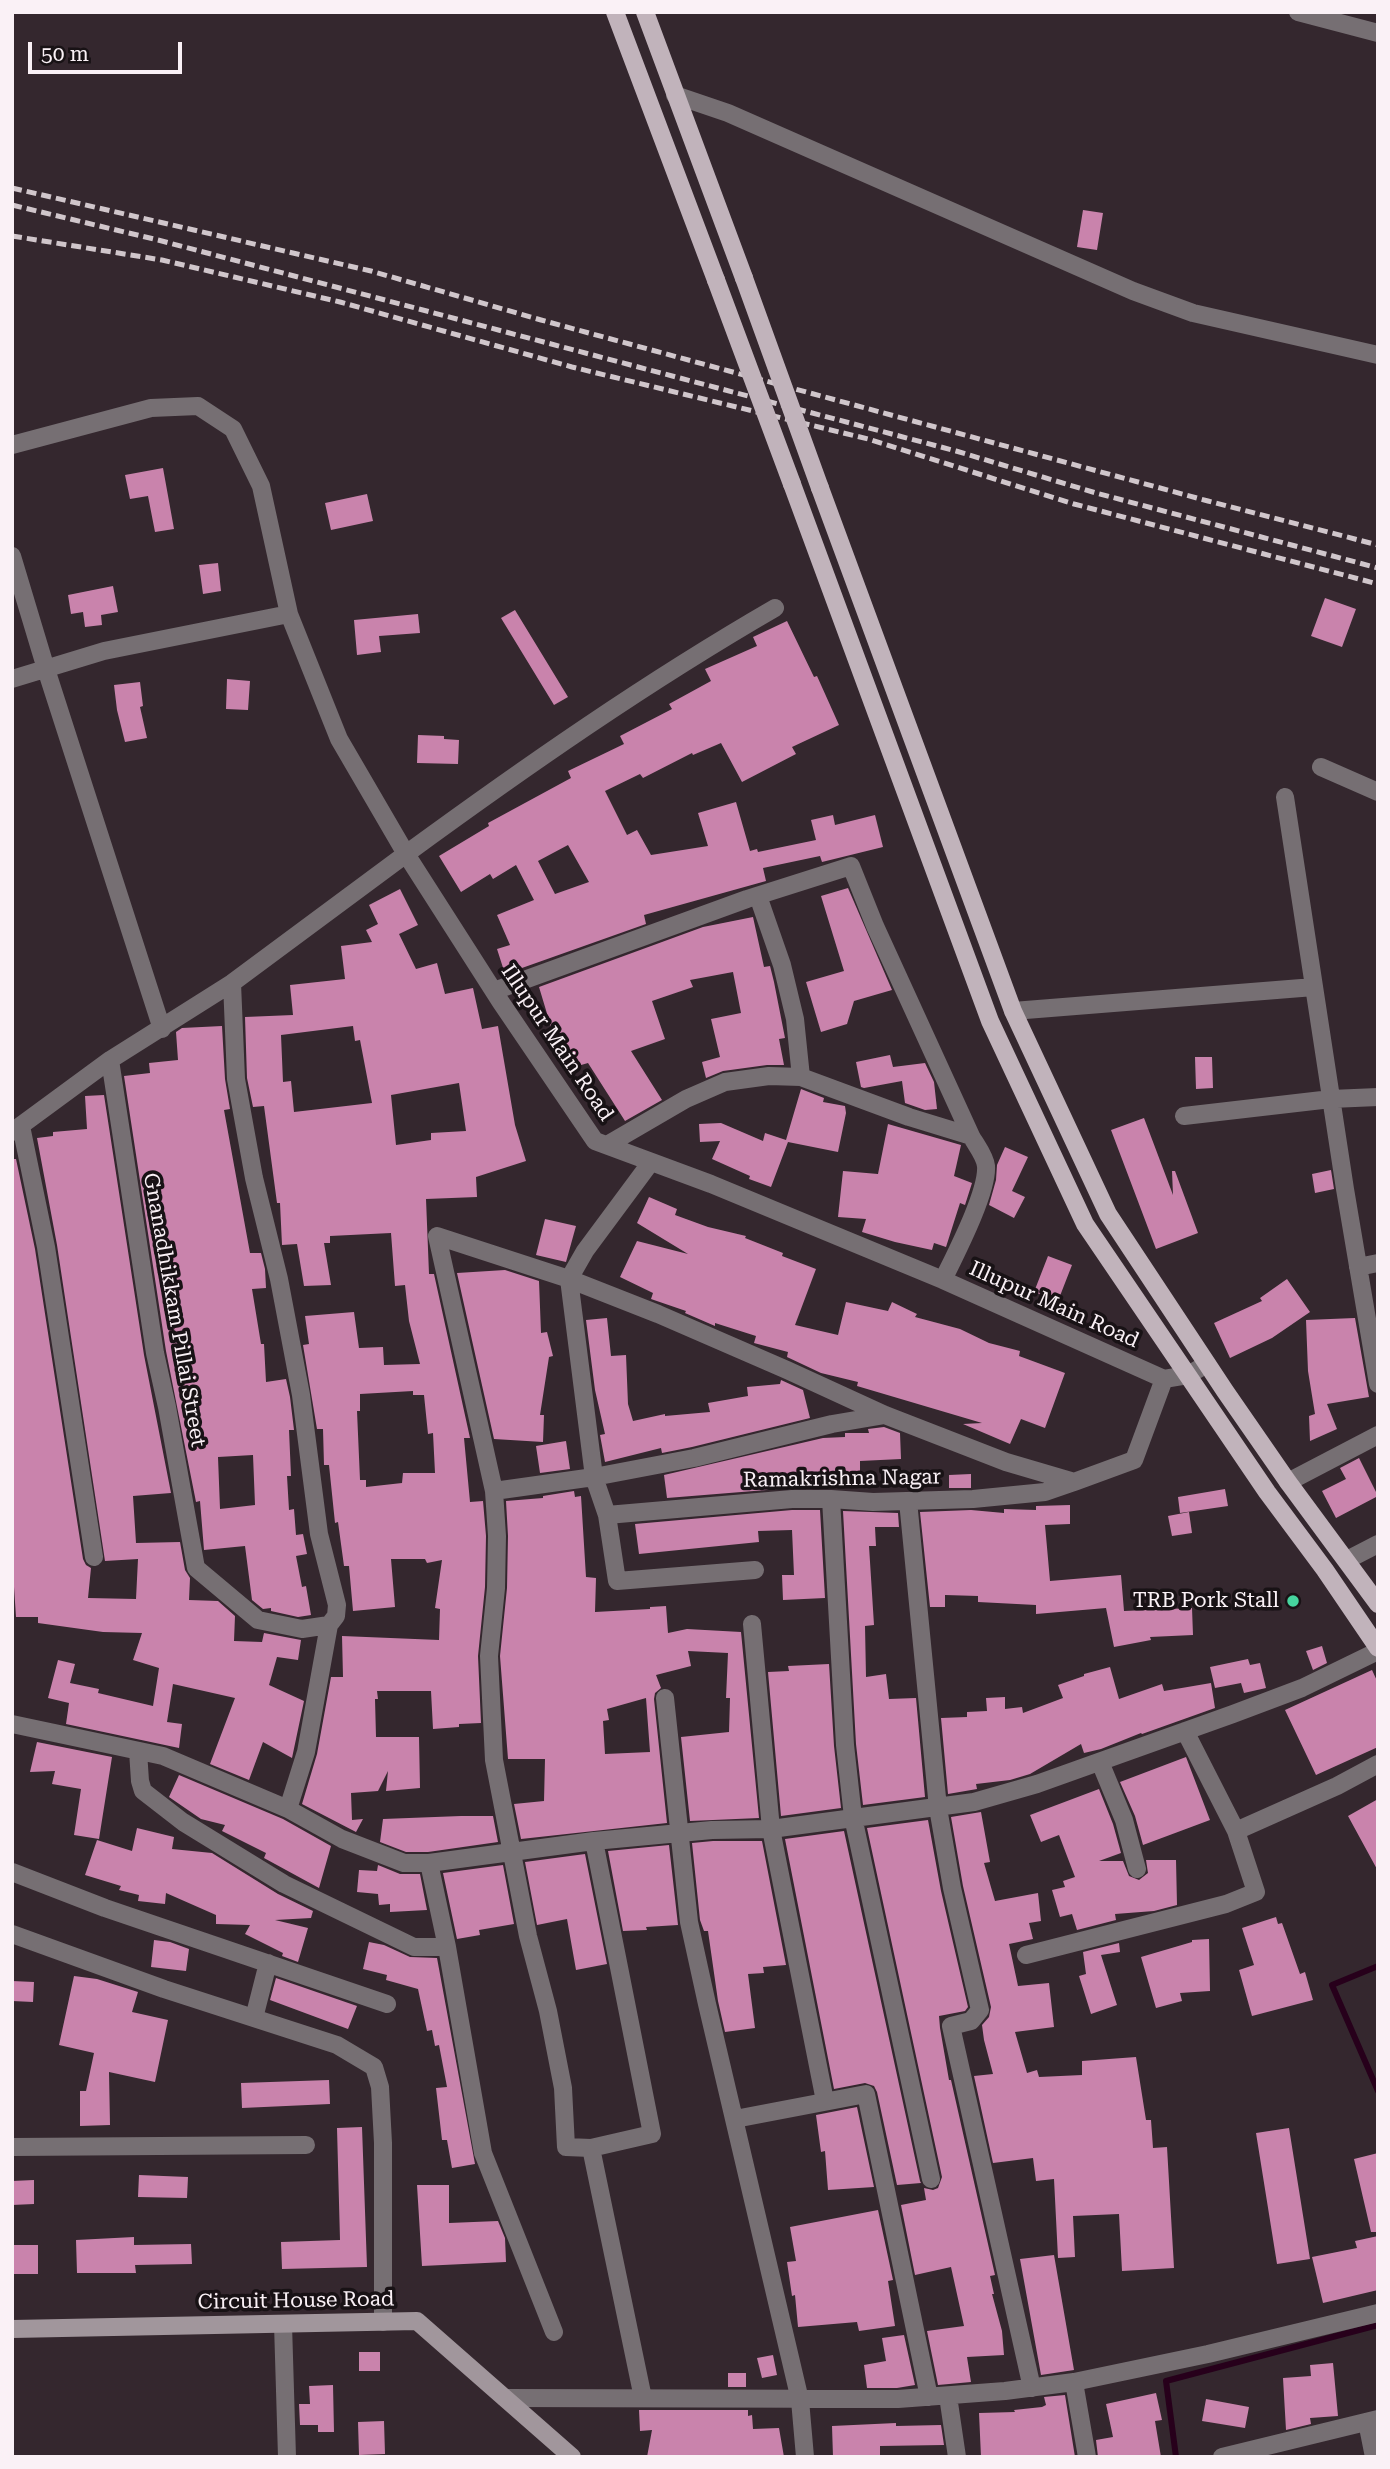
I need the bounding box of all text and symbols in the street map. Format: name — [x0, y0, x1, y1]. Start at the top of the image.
scale bar — [32, 28, 186, 72]
text: 50 m — [41, 42, 89, 66]
street label: Illupur Main Road — [495, 960, 619, 1126]
street label: Gnanadhikkam Pillai Street — [137, 1171, 211, 1449]
street label: Illupur Main Road — [965, 1256, 1143, 1354]
street label: Ramakrishna Nagar — [743, 1465, 941, 1493]
place label: TRB Pork Stall — [1133, 1588, 1279, 1614]
marker: TRB Pork Stall — [1285, 1593, 1301, 1609]
street label: Circuit House Road — [197, 2287, 395, 2315]

